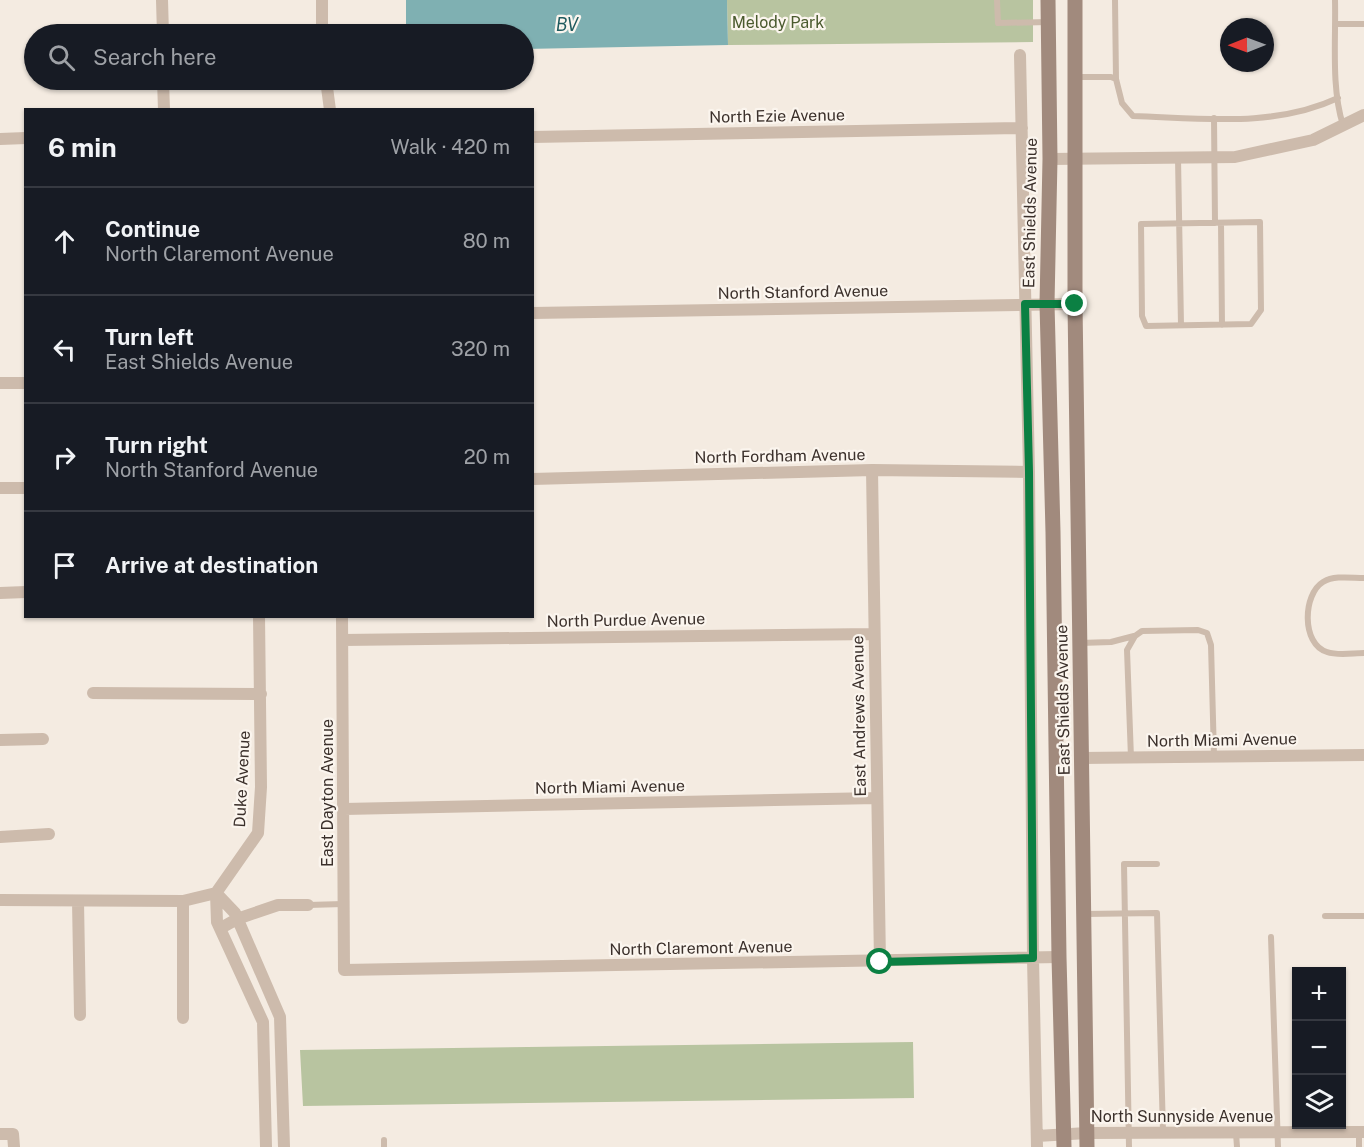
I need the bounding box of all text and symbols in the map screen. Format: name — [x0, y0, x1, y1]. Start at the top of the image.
park label: Melody Park — [732, 13, 824, 32]
water label: BV — [556, 14, 580, 35]
north arrow — [1220, 18, 1274, 72]
search box — [24, 24, 534, 90]
icon: search — [45, 41, 78, 74]
text: Search here — [93, 44, 217, 70]
street label: North Ezie Avenue — [709, 105, 845, 127]
text: 6 min — [48, 132, 117, 163]
text: Walk · 420 m — [390, 135, 510, 159]
street label: East Shields Avenue — [1019, 138, 1041, 288]
text: Continue — [105, 216, 200, 242]
icon: ahead — [48, 225, 81, 258]
text: 80 m — [463, 229, 510, 253]
text: North Claremont Avenue — [105, 242, 334, 266]
street label: North Stanford Avenue — [718, 281, 888, 303]
route end — [1061, 290, 1087, 316]
text: Turn left — [105, 324, 194, 350]
icon: left — [48, 333, 81, 366]
text: 320 m — [451, 337, 510, 361]
text: East Shields Avenue — [105, 350, 293, 374]
text: Turn right — [105, 432, 208, 458]
icon: right — [48, 441, 81, 474]
text: 20 m — [464, 445, 510, 469]
street label: North Fordham Avenue — [694, 445, 866, 467]
text: North Stanford Avenue — [105, 458, 318, 482]
icon: arrive — [48, 549, 81, 582]
text: Arrive at destination — [105, 552, 318, 578]
street label: North Purdue Avenue — [547, 609, 705, 631]
street label: East Shields Avenue — [1052, 625, 1074, 775]
street label: East Andrews Avenue — [848, 635, 870, 797]
street label: East Dayton Avenue — [318, 719, 337, 867]
street label: North Miami Avenue — [1147, 729, 1297, 751]
street label: Duke Avenue — [230, 730, 254, 828]
street label: North Miami Avenue — [535, 776, 685, 798]
street label: North Claremont Avenue — [609, 937, 793, 959]
route start — [866, 948, 892, 974]
map controls — [1292, 967, 1346, 1129]
button: + — [1292, 967, 1346, 1021]
button: − — [1292, 1021, 1346, 1075]
button: layers — [1292, 1075, 1346, 1129]
street label: North Sunnyside Avenue — [1091, 1107, 1273, 1126]

